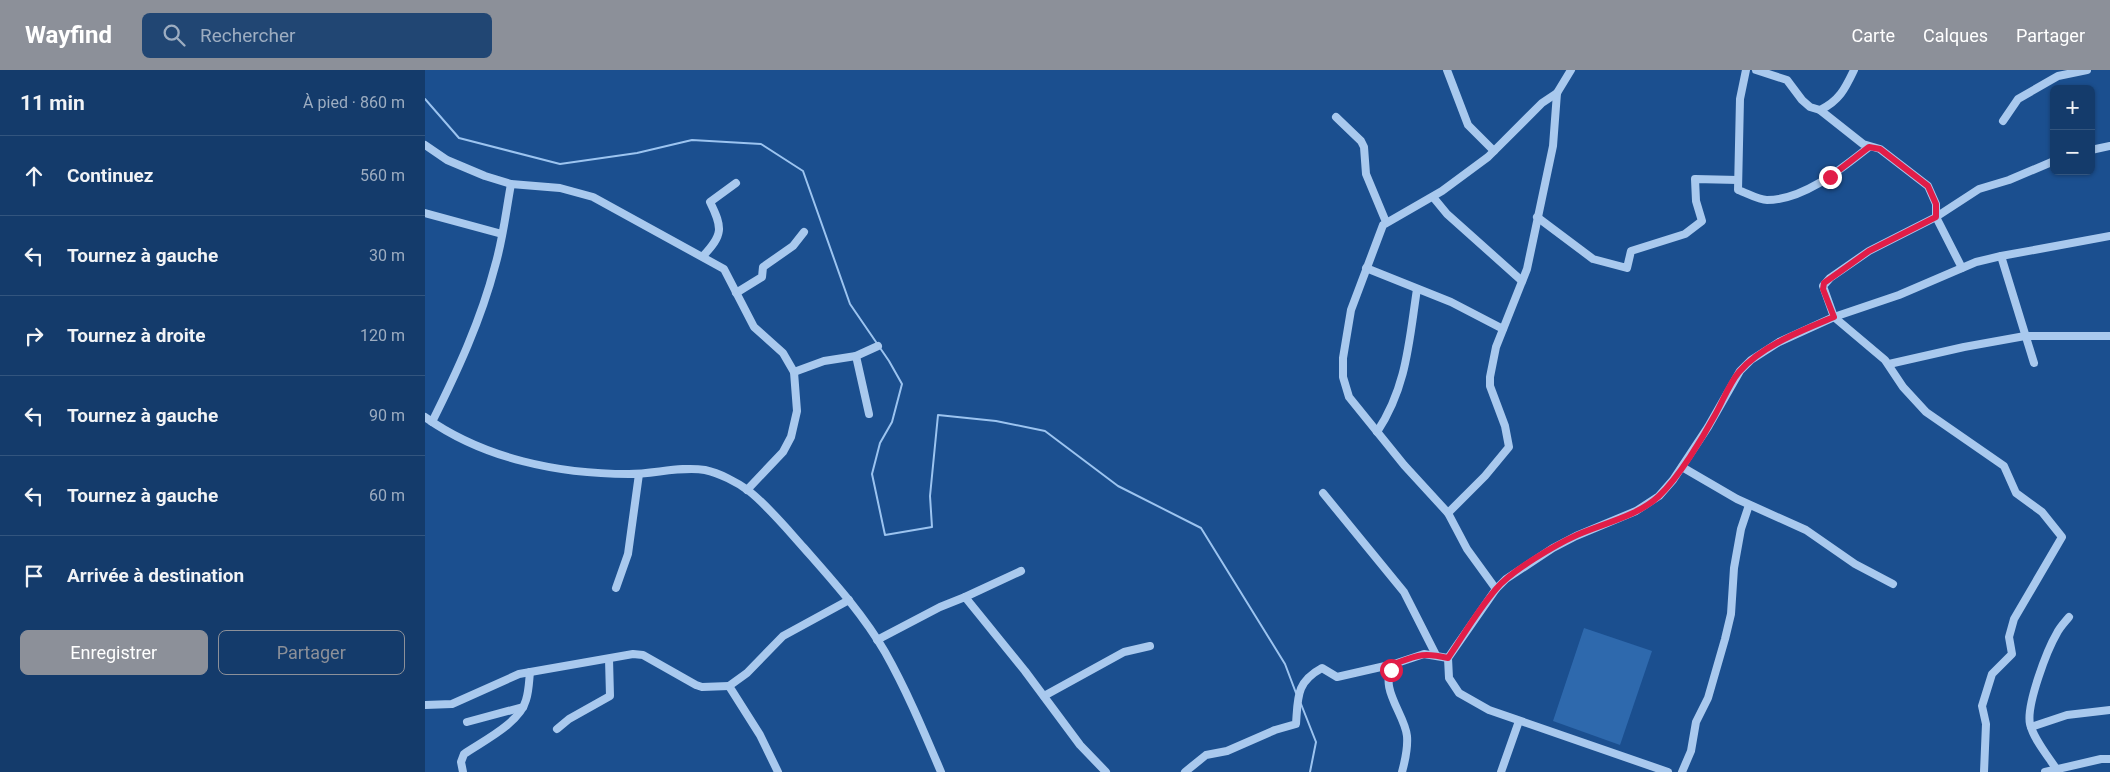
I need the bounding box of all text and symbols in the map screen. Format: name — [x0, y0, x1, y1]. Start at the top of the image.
search box — [142, 13, 492, 58]
text: Wayfind — [25, 21, 112, 49]
icon: search — [160, 21, 188, 49]
text: Rechercher — [200, 24, 295, 47]
text: Carte — [1852, 25, 1895, 46]
text: Calques — [1923, 25, 1988, 46]
text: Partager — [2016, 25, 2085, 46]
map controls — [2050, 85, 2095, 175]
button: + — [2050, 85, 2095, 130]
text: 11 min — [20, 91, 85, 115]
text: À pied · 860 m — [303, 93, 405, 112]
button: − — [2050, 130, 2095, 175]
icon: ahead — [20, 162, 48, 190]
text: Continuez — [67, 164, 153, 187]
text: 560 m — [360, 166, 405, 185]
route end — [1819, 166, 1842, 189]
icon: left — [20, 242, 48, 270]
text: Tournez à gauche — [67, 244, 218, 267]
text: 30 m — [369, 246, 405, 265]
icon: right — [20, 322, 48, 350]
text: Tournez à droite — [67, 324, 206, 347]
text: 120 m — [360, 326, 405, 345]
icon: left — [20, 402, 48, 430]
text: Tournez à gauche — [67, 404, 218, 427]
text: 90 m — [369, 406, 405, 425]
icon: left — [20, 482, 48, 510]
text: Tournez à gauche — [67, 484, 218, 507]
text: 60 m — [369, 486, 405, 505]
icon: arrive — [20, 562, 48, 590]
text: Arrivée à destination — [67, 564, 244, 587]
button: Enregistrer — [20, 630, 208, 675]
button: Partager — [218, 630, 405, 675]
route start — [1380, 659, 1403, 682]

